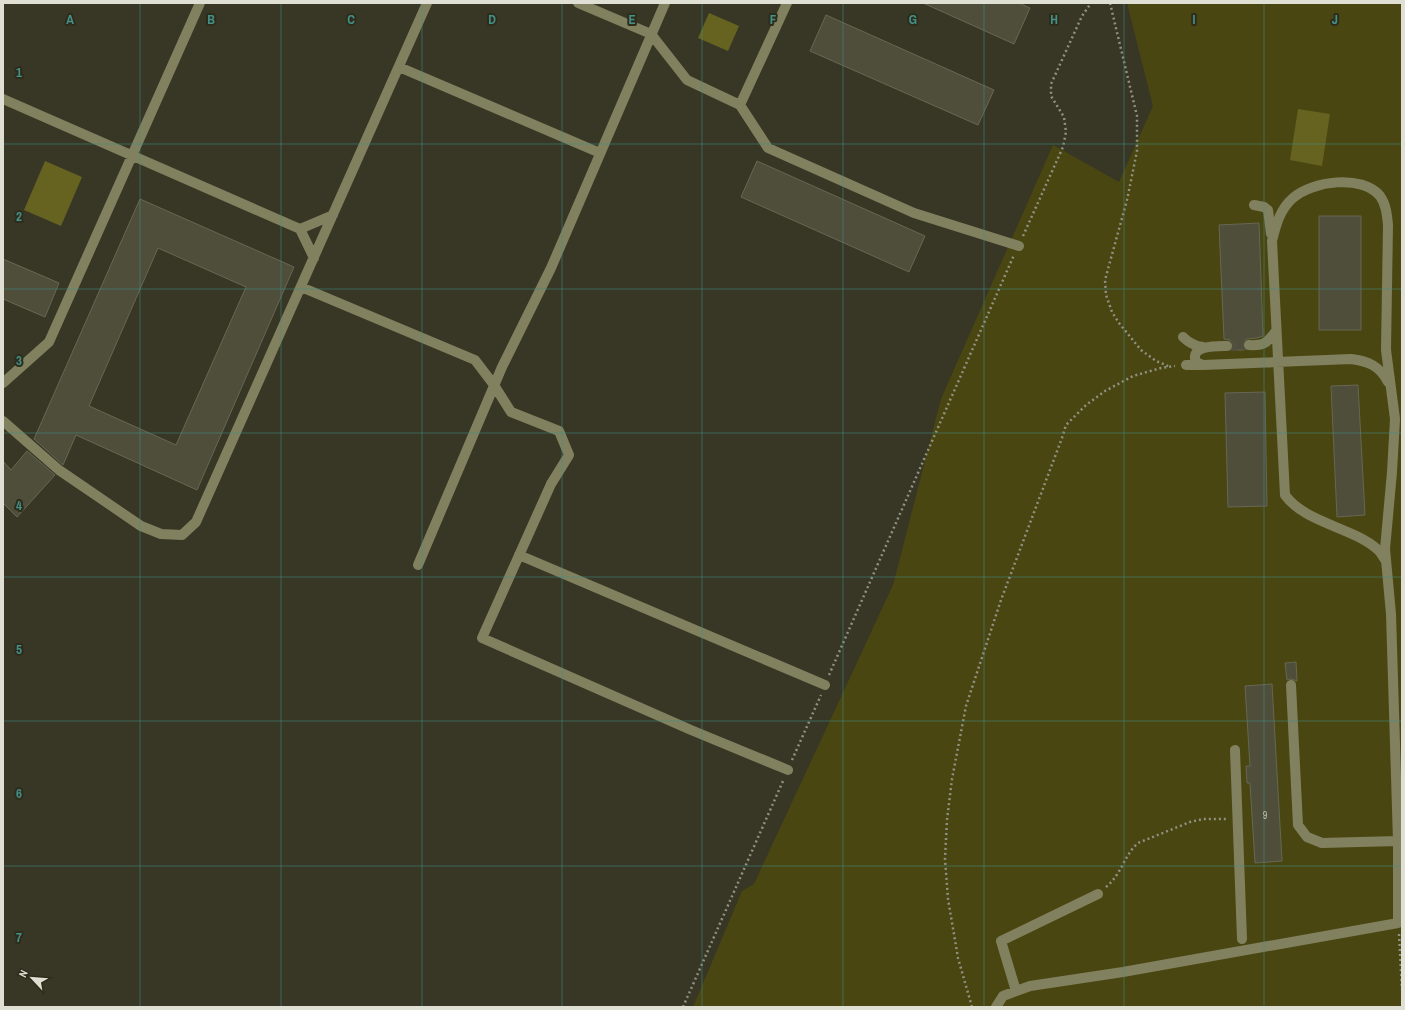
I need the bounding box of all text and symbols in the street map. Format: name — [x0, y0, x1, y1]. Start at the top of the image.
text: A — [66, 11, 74, 28]
text: B — [207, 11, 215, 28]
text: C — [347, 11, 355, 28]
text: D — [488, 11, 496, 28]
text: E — [628, 11, 636, 28]
text: F — [770, 11, 777, 28]
text: G — [909, 11, 917, 28]
text: H — [1050, 11, 1058, 28]
text: I — [1193, 11, 1196, 28]
text: J — [1332, 11, 1338, 28]
text: 1 — [16, 64, 22, 81]
text: 2 — [16, 208, 22, 225]
text: 3 — [16, 352, 22, 369]
text: 4 — [16, 497, 22, 514]
text: 5 — [16, 641, 22, 658]
text: 6 — [16, 785, 22, 802]
house number: 9 — [1263, 809, 1268, 822]
text: 7 — [16, 929, 22, 946]
north arrow — [12, 958, 52, 998]
text: N — [15, 968, 31, 980]

